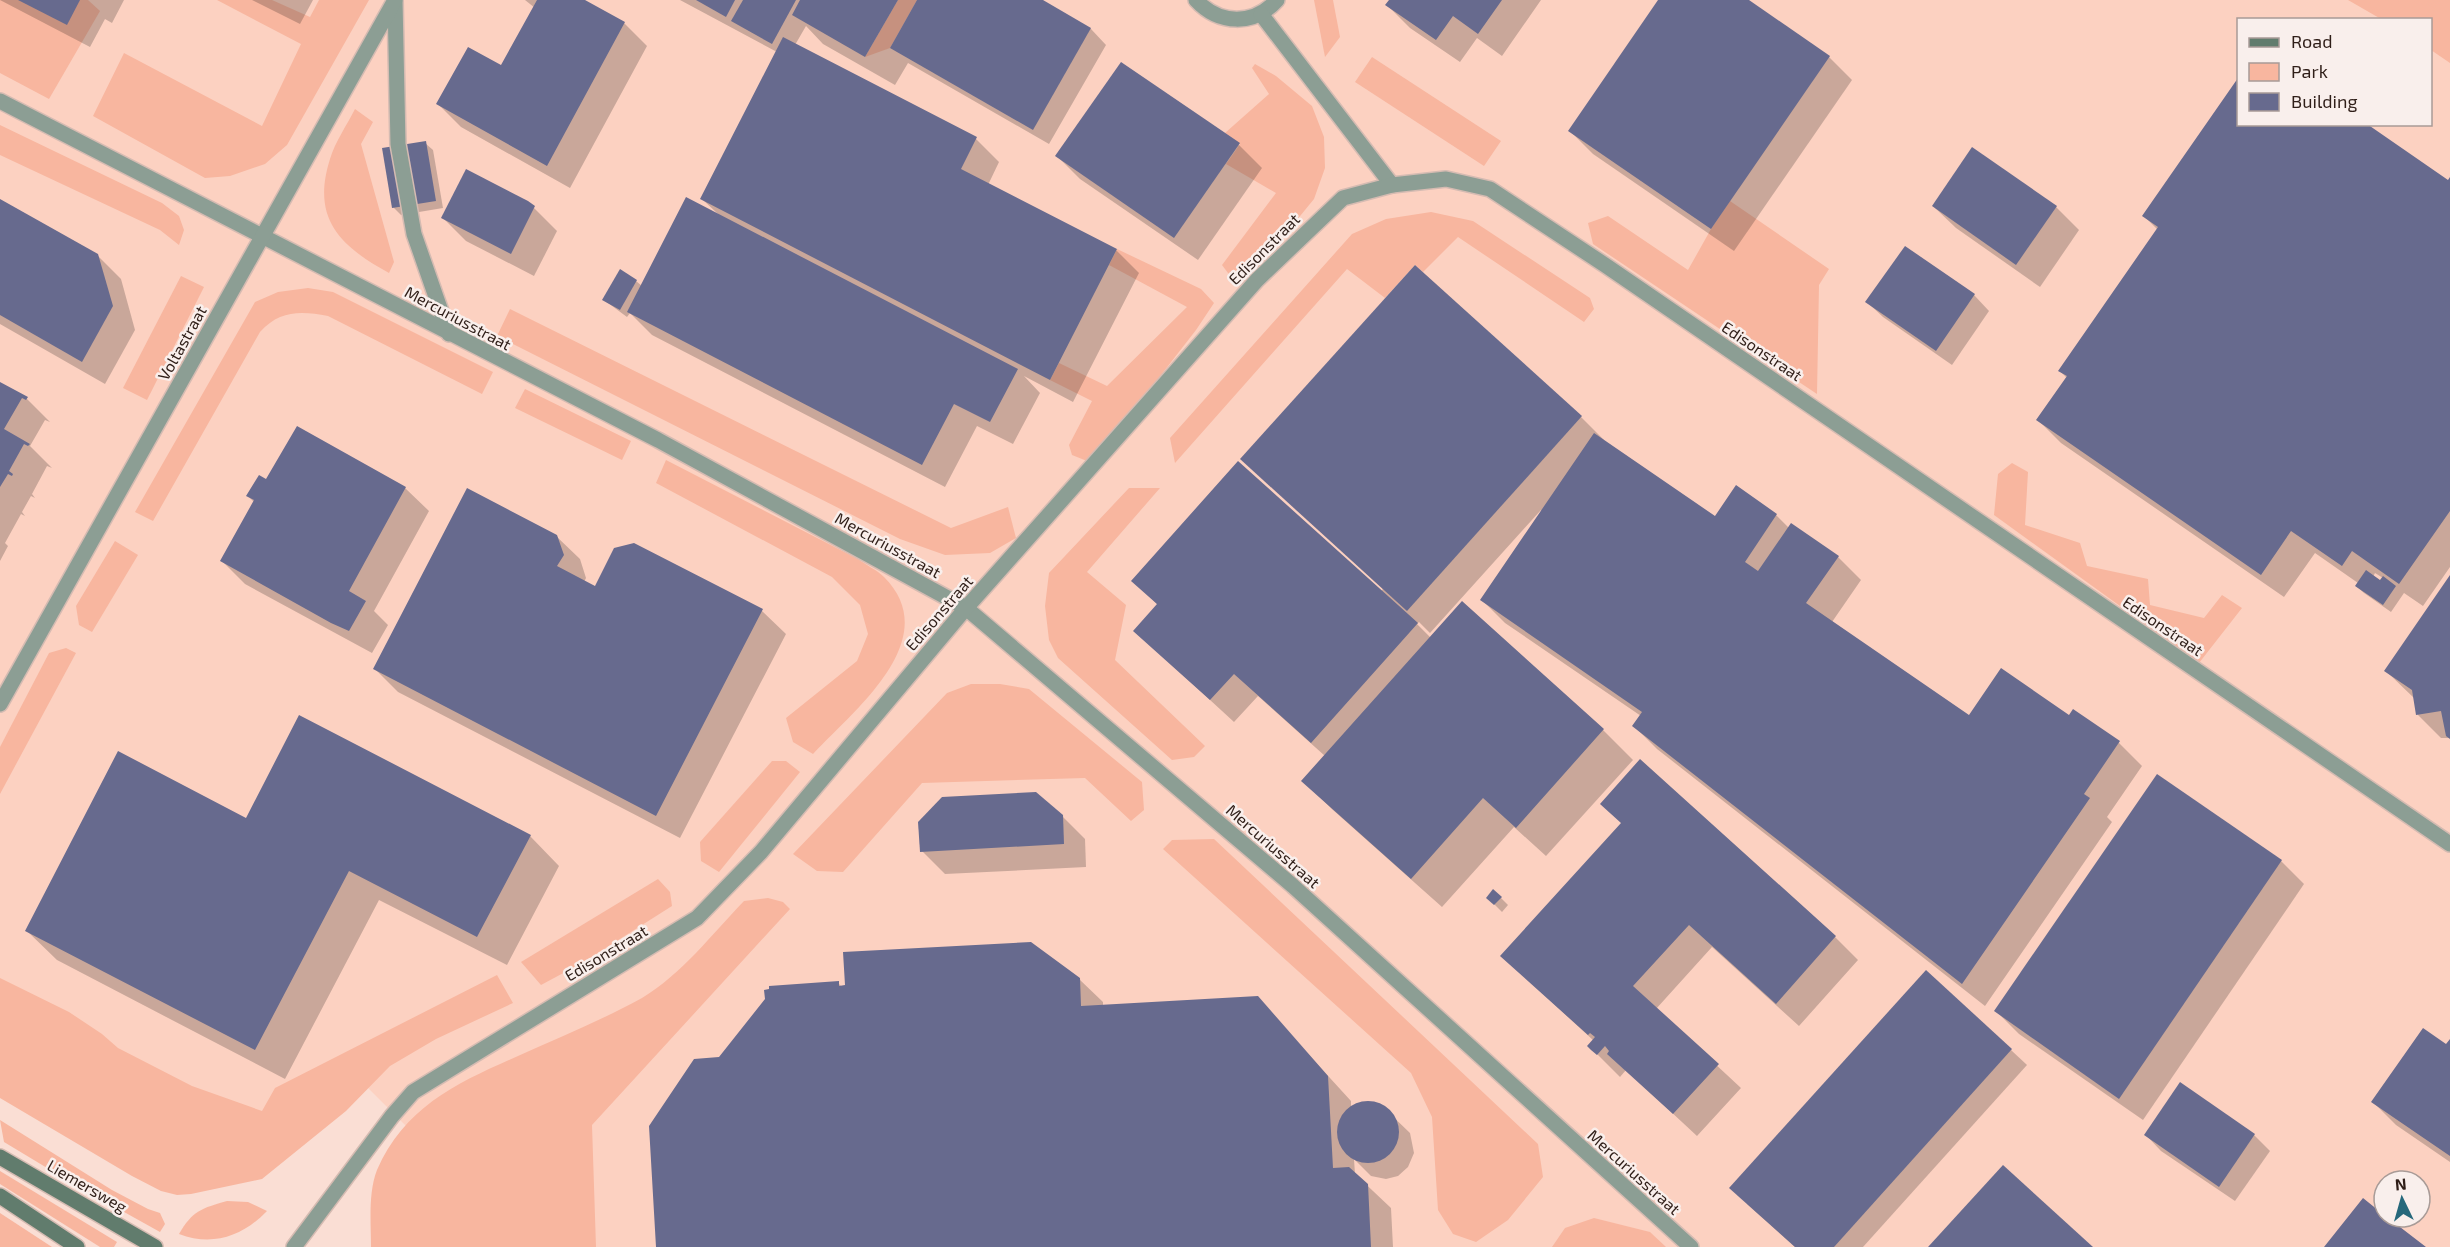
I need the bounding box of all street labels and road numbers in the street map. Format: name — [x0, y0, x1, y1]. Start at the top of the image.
street label: Edisonstraat — [1224, 209, 1303, 288]
street label: Mercuriusstraat — [402, 282, 515, 354]
street label: Voltastraat — [153, 302, 210, 383]
street label: Edisonstraat — [1718, 317, 1806, 384]
street label: Mercuriusstraat — [832, 508, 944, 581]
street label: Edisonstraat — [901, 571, 976, 654]
street label: Edisonstraat — [2119, 592, 2207, 659]
street label: Mercuriusstraat — [1223, 800, 1324, 891]
street label: Edisonstraat — [561, 920, 650, 985]
street label: Mercuriusstraat — [1584, 1125, 1684, 1218]
street label: Liemersweg — [44, 1155, 130, 1216]

